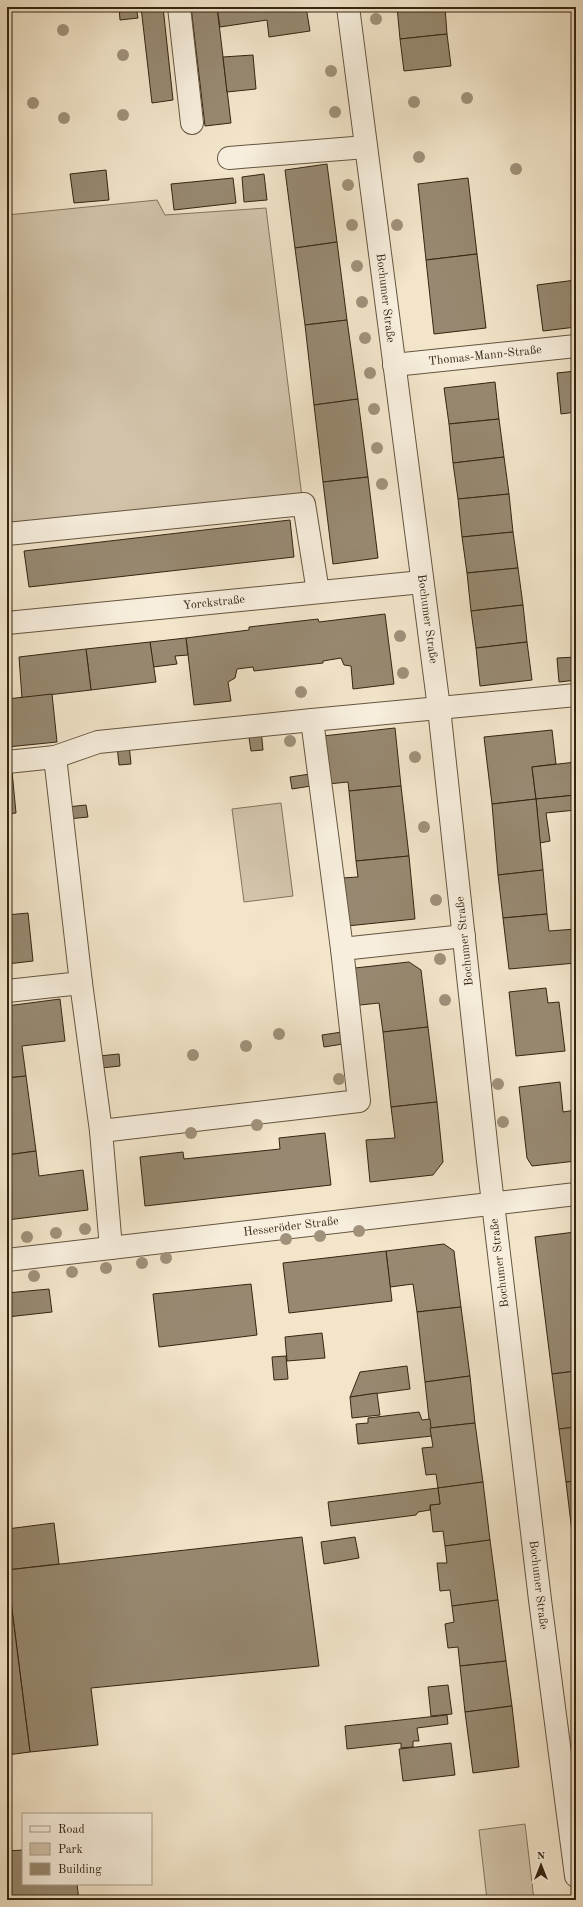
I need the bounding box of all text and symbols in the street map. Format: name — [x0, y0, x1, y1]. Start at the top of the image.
street label: Bochumer Straße — [374, 253, 397, 344]
street label: Thomas-Mann-Straße — [428, 344, 543, 368]
street label: Bochumer Straße — [415, 574, 439, 665]
street label: Yorckstraße — [182, 594, 246, 612]
street label: Bochumer Straße — [454, 895, 476, 986]
street label: Hesseröder Straße — [243, 1215, 340, 1239]
street label: Bochumer Straße — [488, 1217, 511, 1308]
street label: Bochumer Straße — [527, 1540, 550, 1631]
legend — [22, 1813, 152, 1885]
text: Road — [58, 1824, 85, 1836]
text: Park — [58, 1844, 83, 1856]
north arrow — [521, 1845, 561, 1885]
text: N — [537, 1851, 546, 1862]
text: Building — [58, 1864, 102, 1876]

